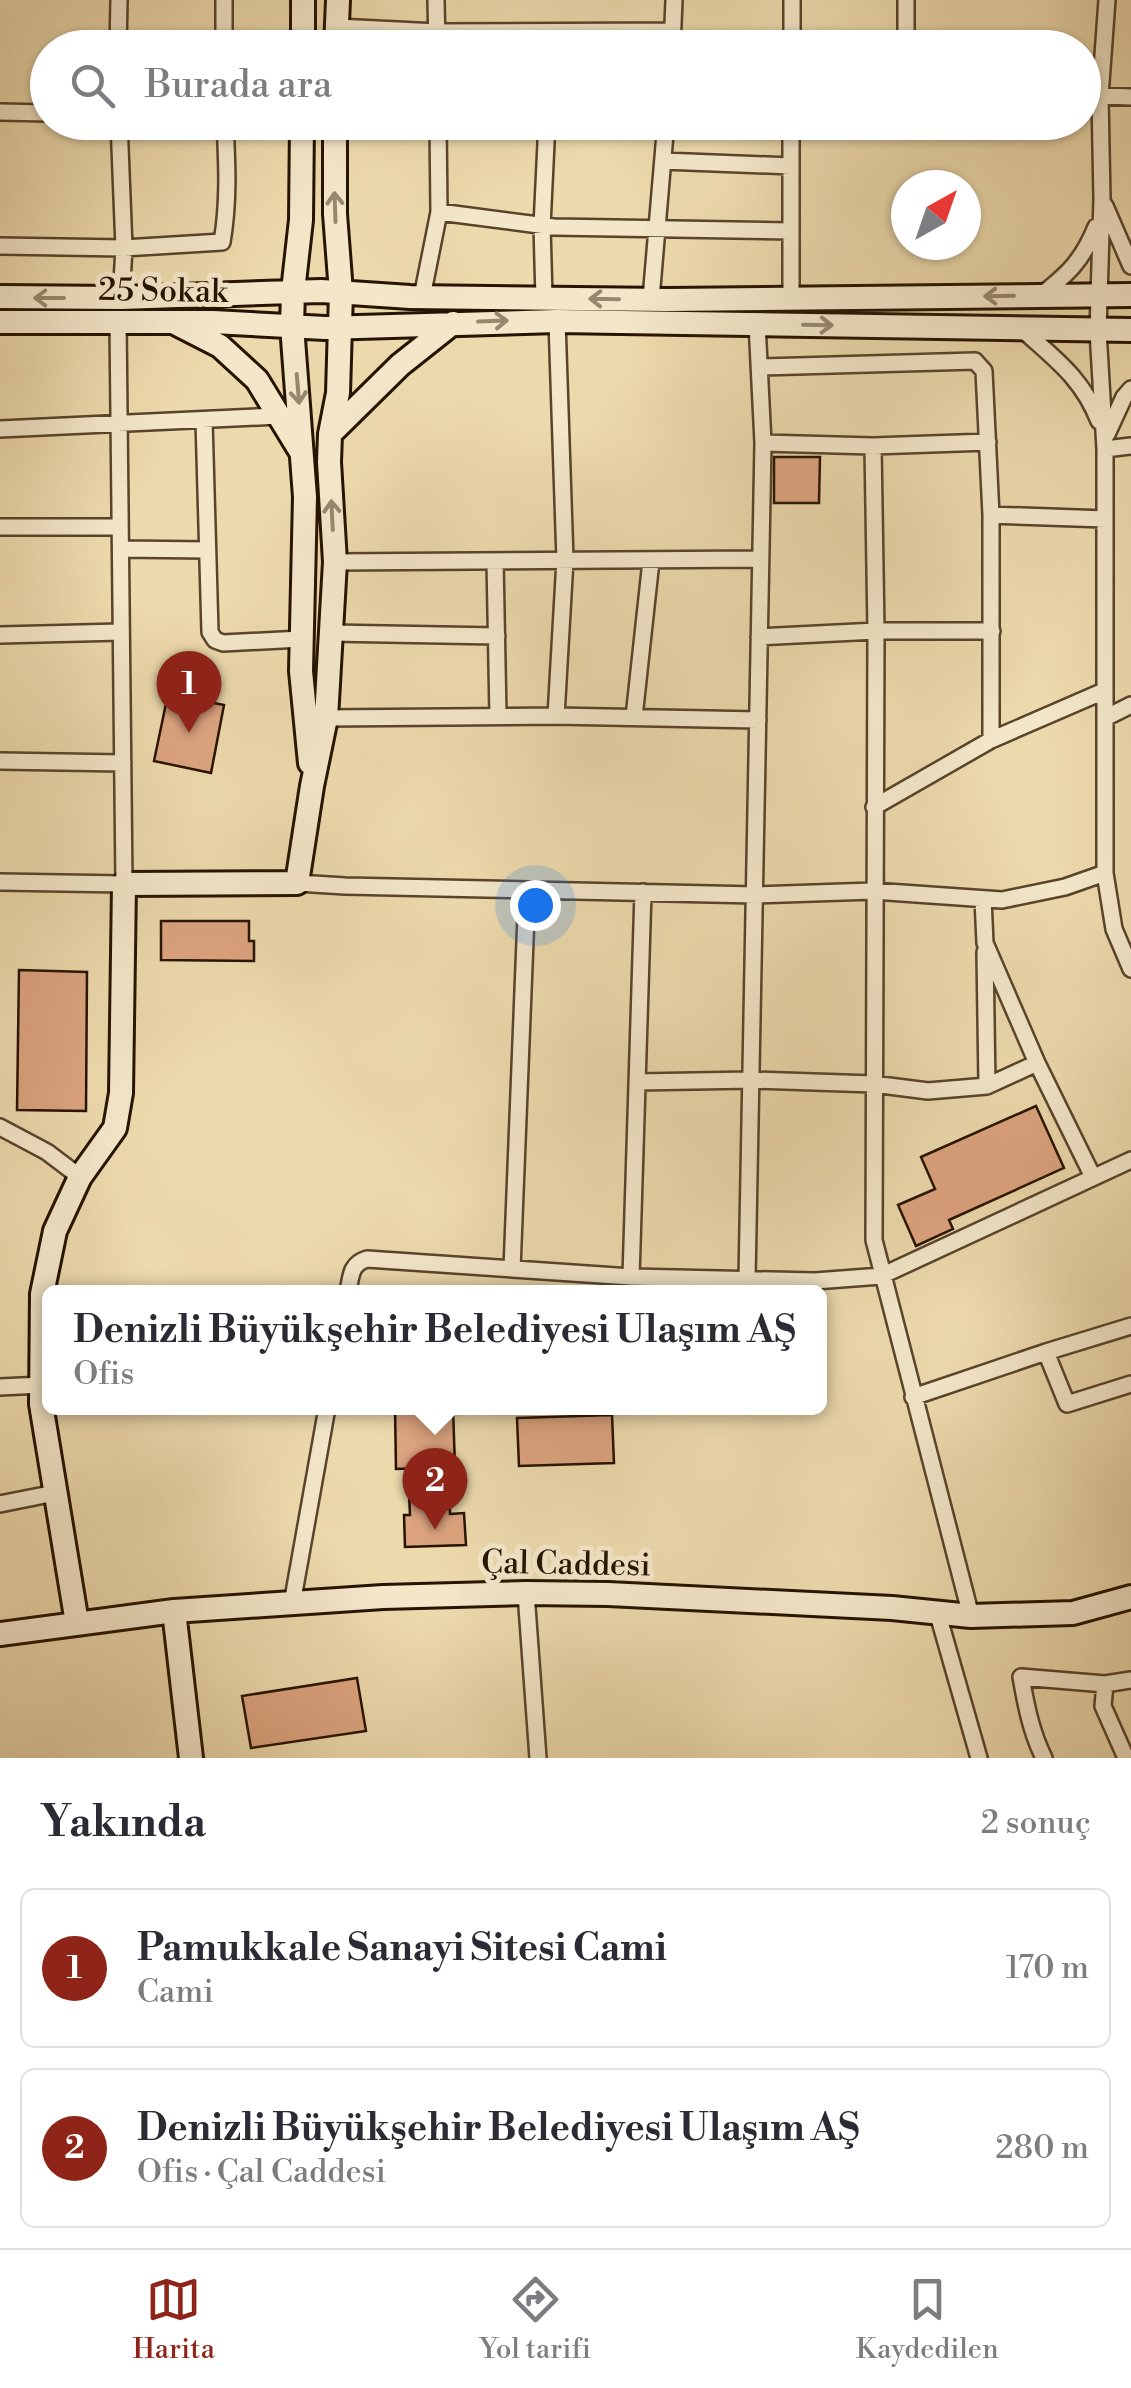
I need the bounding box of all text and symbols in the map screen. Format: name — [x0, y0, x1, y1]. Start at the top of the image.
search box — [30, 30, 1101, 140]
icon: search — [65, 58, 120, 113]
text: Burada ara — [145, 62, 332, 109]
north arrow — [891, 170, 981, 260]
one-way arrow — [326, 192, 345, 224]
street label: 25 Sokak — [98, 270, 230, 312]
one-way arrow — [983, 286, 1016, 306]
one-way arrow — [33, 288, 66, 308]
one-way arrow — [588, 289, 620, 308]
one-way arrow — [476, 312, 508, 331]
one-way arrow — [800, 316, 833, 334]
one-way arrow — [289, 372, 308, 404]
one-way arrow — [322, 500, 341, 532]
pin: 1 — [156, 650, 222, 733]
your location — [510, 880, 561, 931]
popup — [42, 1285, 827, 1415]
text: Denizli Büyükşehir Belediyesi Ulaşım AŞ — [73, 1307, 796, 1354]
text: Ofis — [73, 1354, 134, 1394]
pin: 2 — [402, 1448, 468, 1530]
street label: Çal Caddesi — [481, 1543, 651, 1585]
text: Yakında — [40, 1797, 206, 1850]
text: 2 sonuç — [981, 1803, 1091, 1843]
text: Pamukkale Sanayi Sitesi Cami — [137, 1925, 667, 1972]
text: 1 — [67, 1948, 82, 1988]
text: 170 m — [1006, 1948, 1089, 1988]
text: Cami — [137, 1972, 214, 2012]
text: Denizli Büyükşehir Belediyesi Ulaşım AŞ — [137, 2105, 860, 2152]
text: 2 — [64, 2128, 85, 2168]
text: 280 m — [995, 2128, 1089, 2168]
text: Ofis · Çal Caddesi — [137, 2152, 386, 2192]
tab: Harita — [132, 2272, 215, 2367]
tab: Yol tarifi — [480, 2272, 591, 2367]
tab: Kaydedilen — [856, 2272, 999, 2367]

